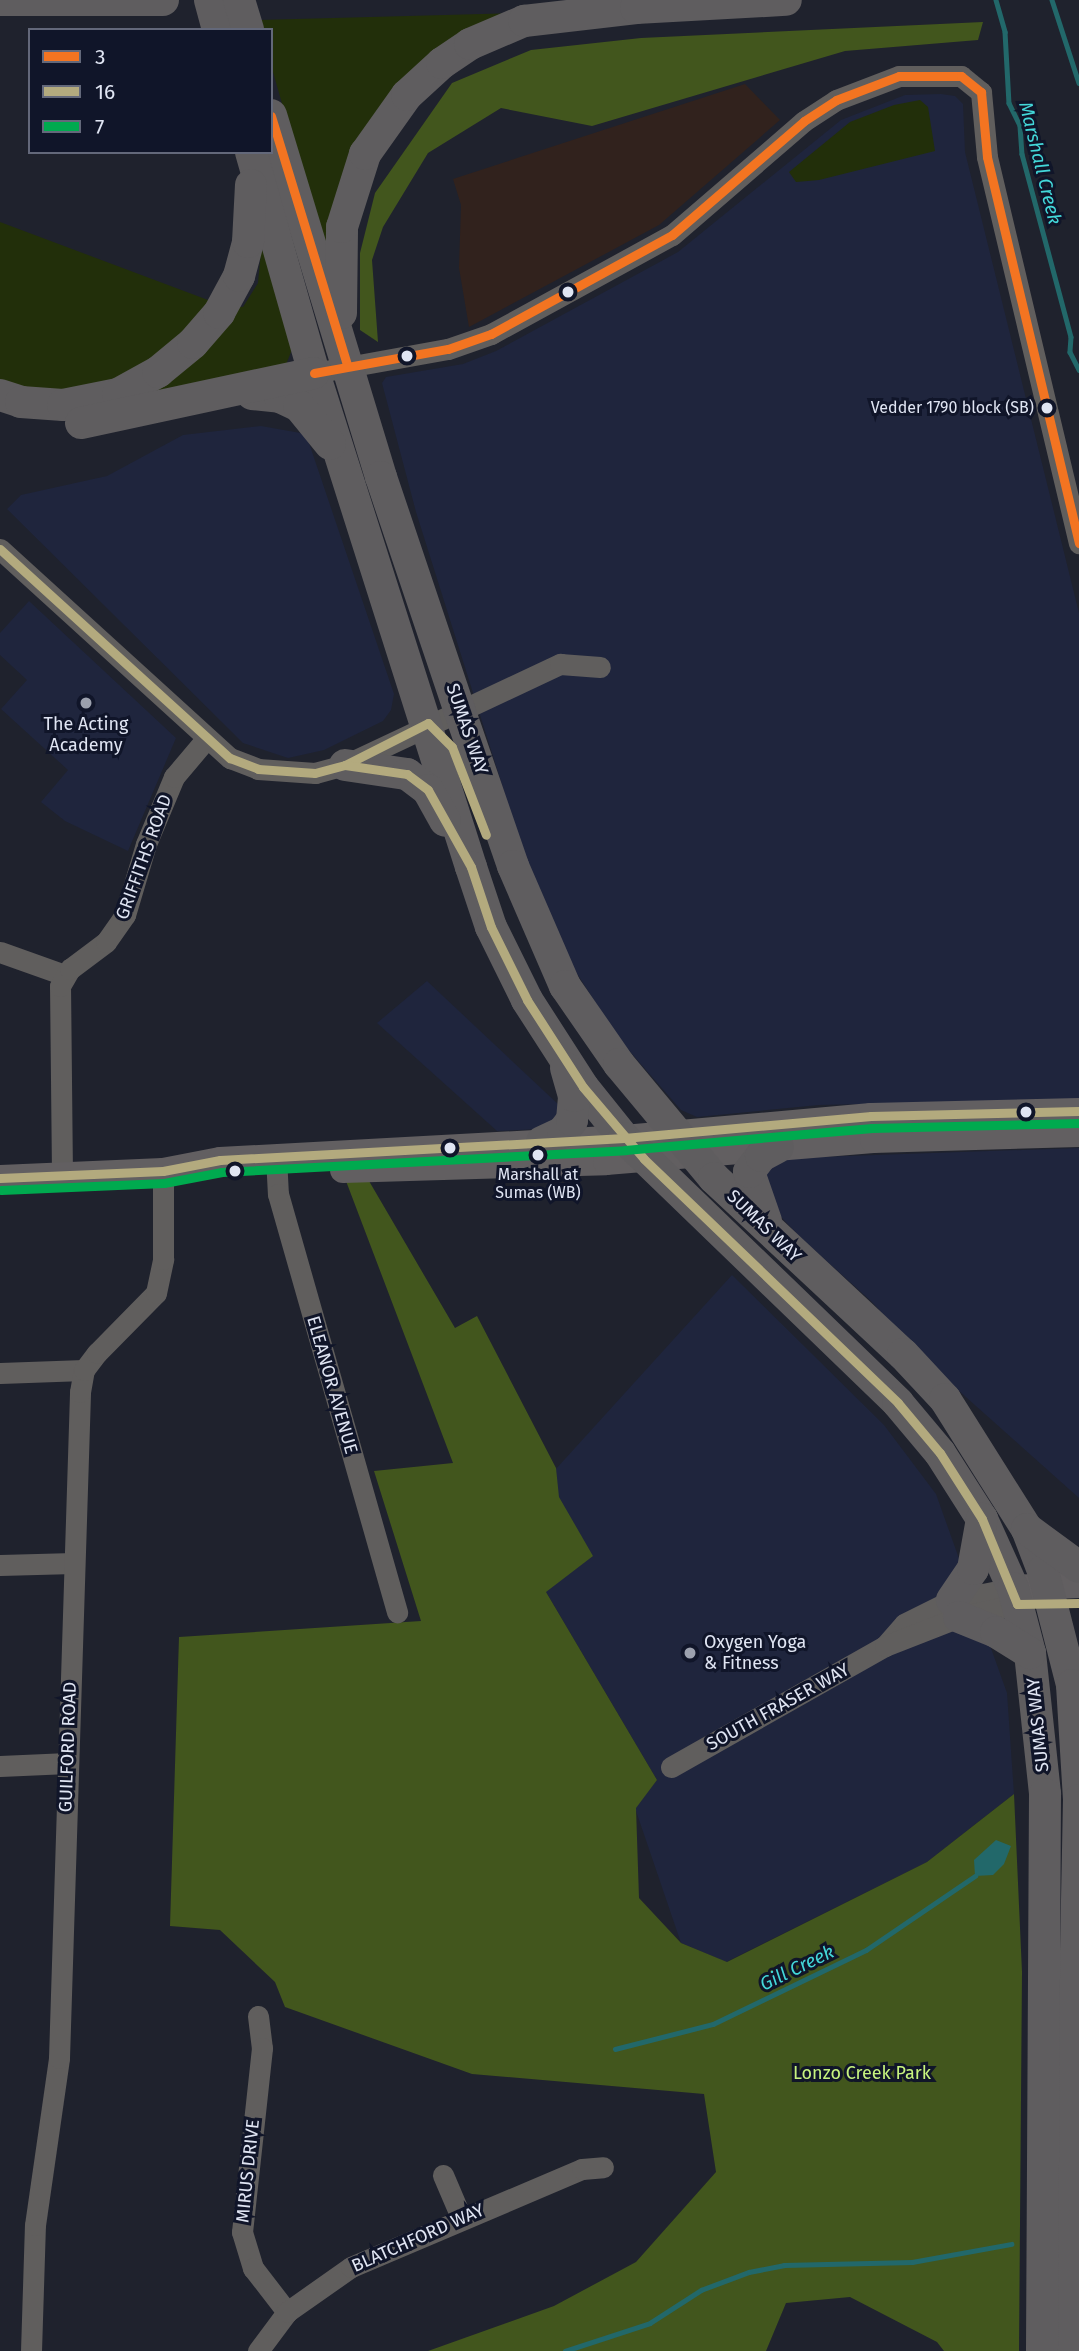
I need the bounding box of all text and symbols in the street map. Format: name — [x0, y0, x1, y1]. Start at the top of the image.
legend — [28, 28, 273, 154]
text: 3 — [95, 44, 105, 70]
text: 16 — [95, 79, 115, 105]
water label: Marshall Creek — [1014, 99, 1066, 227]
text: 7 — [95, 114, 104, 140]
unlabelled marker — [561, 285, 575, 299]
unlabelled marker — [400, 349, 414, 363]
place label: Vedder 1790 block (SB) — [871, 398, 1034, 418]
marker: Vedder 1790 block (SB) — [1040, 401, 1054, 415]
street label: SUMAS WAY — [441, 681, 493, 777]
marker: The Acting Academy — [78, 695, 94, 711]
place label: The Acting Academy — [44, 714, 128, 756]
street label: GRIFFITHS ROAD — [111, 791, 177, 923]
unlabelled marker — [1019, 1105, 1033, 1119]
unlabelled marker — [443, 1141, 457, 1155]
marker: Marshall at Sumas (WB) — [531, 1148, 545, 1162]
unlabelled marker — [228, 1164, 242, 1178]
place label: Marshall at Sumas (WB) — [495, 1165, 581, 1203]
street label: SUMAS WAY — [722, 1185, 806, 1267]
street label: ELEANOR AVENUE — [302, 1314, 362, 1456]
place label: Oxygen Yoga & Fitness — [704, 1632, 806, 1674]
marker: Oxygen Yoga & Fitness — [682, 1645, 698, 1661]
street label: SOUTH FRASER WAY — [703, 1659, 853, 1755]
street label: SUMAS WAY — [1022, 1677, 1054, 1773]
street label: GUILFORD ROAD — [55, 1681, 81, 1813]
water label: Gill Creek — [756, 1940, 838, 1996]
park label: Lonzo Creek Park — [793, 2062, 931, 2084]
street label: MIRUS DRIVE — [232, 2118, 264, 2224]
street label: BLATCHFORD WAY — [348, 2199, 488, 2277]

